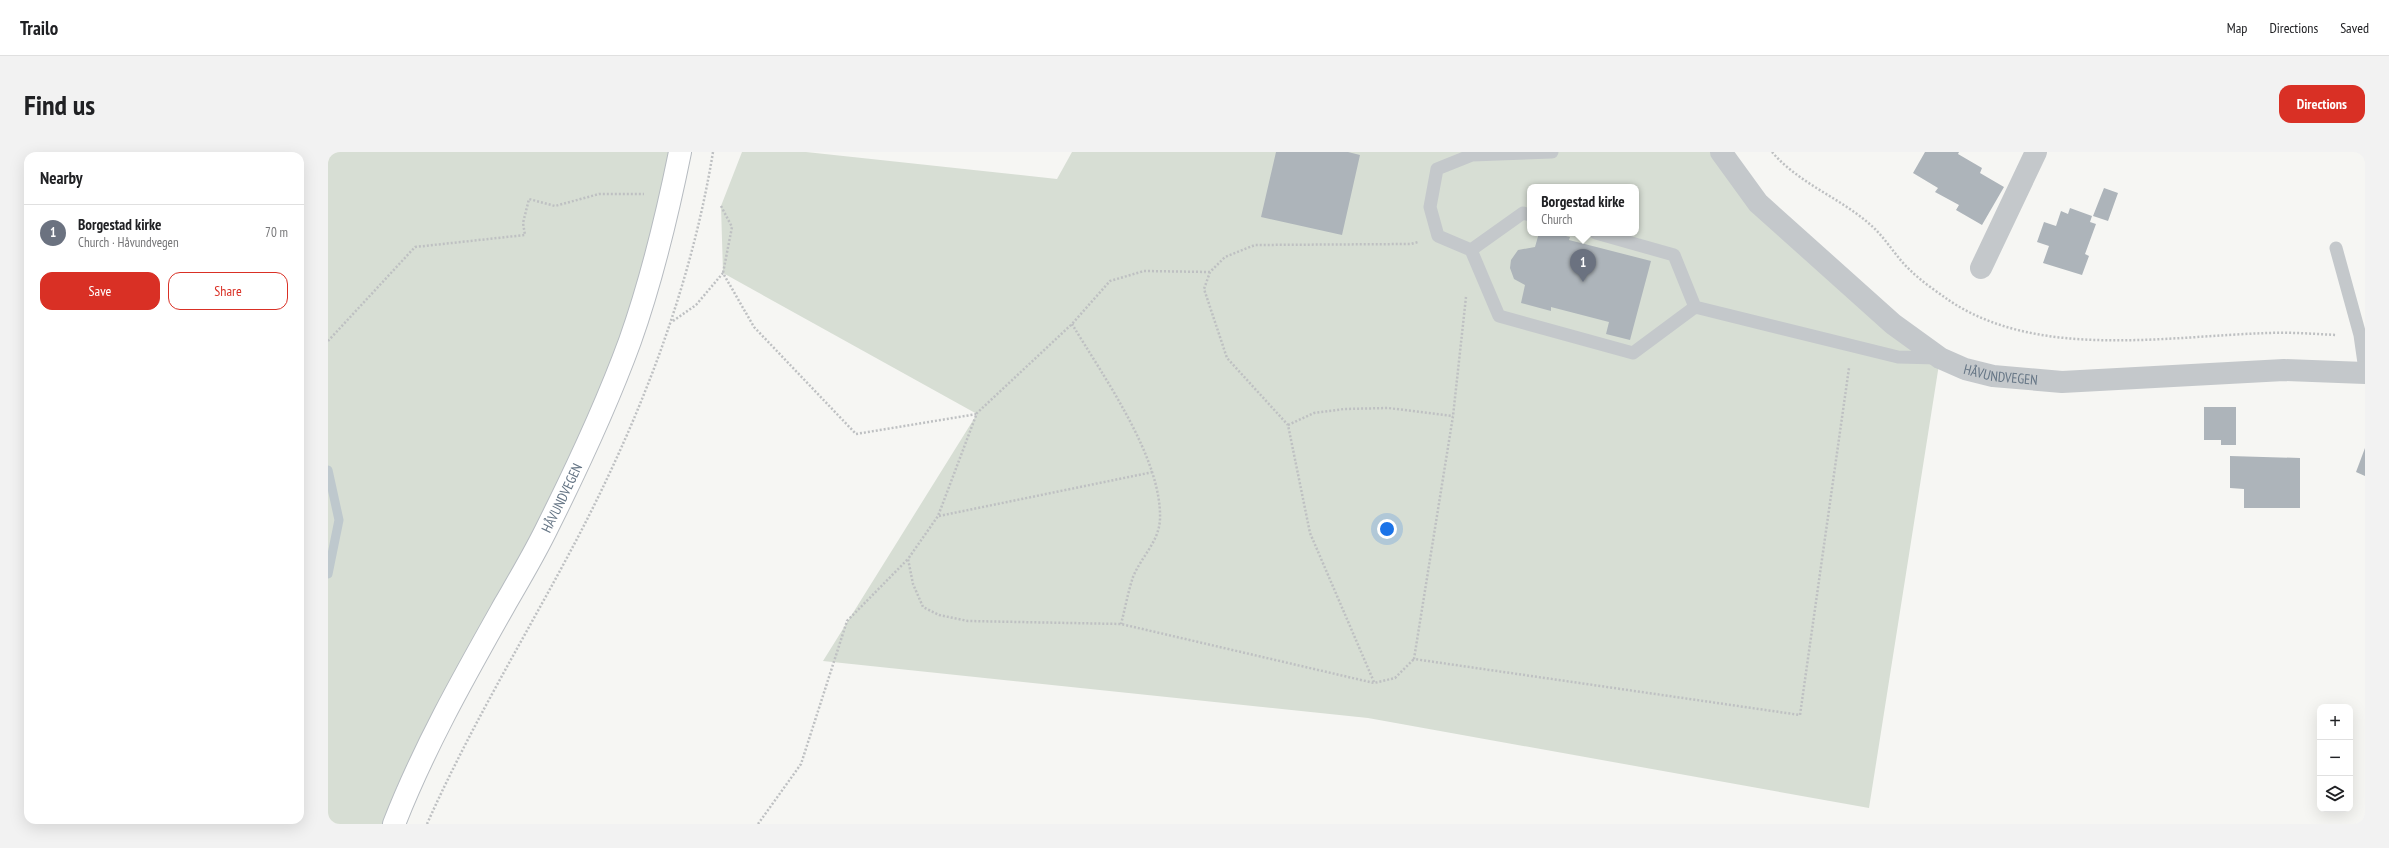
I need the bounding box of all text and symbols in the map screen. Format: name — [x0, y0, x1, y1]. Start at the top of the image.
text: Trailo — [20, 16, 58, 40]
text: Map — [2227, 19, 2247, 37]
text: Directions — [2269, 19, 2318, 37]
text: Saved — [2340, 19, 2369, 37]
button: Directions — [2279, 85, 2365, 123]
text: Find us — [24, 86, 95, 123]
text: Nearby — [40, 167, 83, 189]
popup — [1527, 184, 1639, 236]
text: Borgestad kirke — [1541, 192, 1625, 211]
text: Church — [1541, 211, 1573, 228]
text: Borgestad kirke — [78, 215, 161, 234]
text: 1 — [50, 224, 56, 241]
text: 70 m — [265, 224, 288, 241]
text: Church · Håvundvegen — [78, 234, 179, 251]
pin: 1 — [1570, 249, 1596, 282]
button: Save — [40, 272, 160, 310]
button: Share — [168, 272, 288, 310]
street label: HÅVUNDVEGEN — [1962, 360, 2039, 389]
street label: HÅVUNDVEGEN — [537, 460, 586, 536]
your location — [1377, 519, 1397, 539]
map controls — [2317, 704, 2353, 812]
button: + — [2317, 704, 2353, 740]
button: − — [2317, 740, 2353, 776]
button: layers — [2317, 776, 2353, 812]

